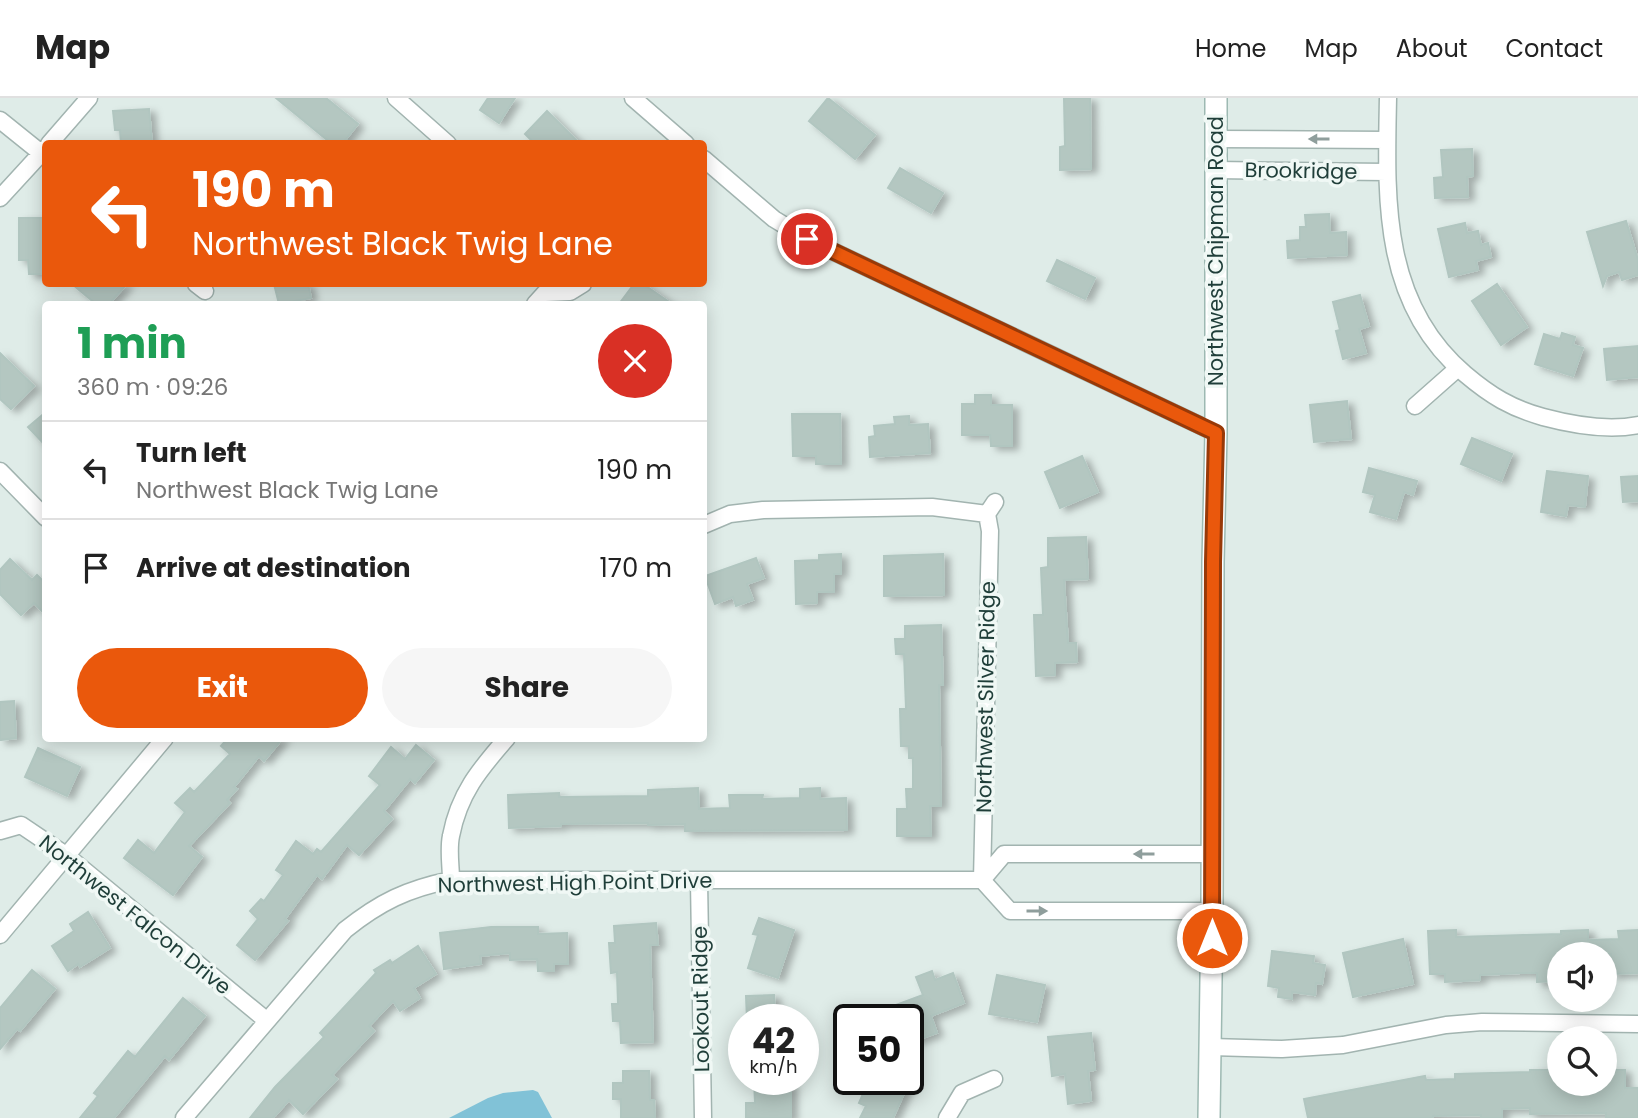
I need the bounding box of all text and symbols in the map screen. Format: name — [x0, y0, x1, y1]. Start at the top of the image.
text: Map — [35, 24, 110, 71]
text: Home — [1195, 32, 1267, 65]
text: Map — [1305, 32, 1358, 65]
text: About — [1396, 32, 1467, 65]
text: Contact — [1505, 32, 1603, 65]
street label: Northwest Chipman Road — [1201, 116, 1230, 386]
one-way arrow — [1308, 133, 1330, 145]
street label: Brookridge — [1244, 155, 1358, 186]
text: 190 m — [192, 156, 335, 224]
icon: left — [77, 168, 168, 259]
pin — [777, 209, 837, 269]
icon: arrive — [788, 220, 826, 258]
text: Northwest Black Twig Lane — [192, 221, 613, 266]
text: 1 min — [77, 314, 187, 373]
button: close — [598, 324, 672, 398]
text: 360 m · 09:26 — [77, 371, 228, 403]
text: Turn left — [136, 435, 247, 471]
icon: left — [77, 451, 115, 489]
text: 190 m — [597, 452, 672, 488]
text: Northwest Black Twig Lane — [136, 474, 439, 506]
icon: arrive — [77, 549, 115, 587]
text: Arrive at destination — [136, 550, 411, 586]
text: 170 m — [599, 550, 672, 586]
street label: Northwest Silver Ridge — [969, 581, 1002, 813]
button: Exit — [77, 648, 368, 728]
button: Share — [382, 648, 672, 728]
street label: Northwest Falcon Drive — [33, 828, 237, 1001]
one-way arrow — [1133, 848, 1155, 860]
street label: Northwest High Point Drive — [437, 866, 713, 899]
position arrow — [1175, 901, 1249, 975]
one-way arrow — [1026, 905, 1048, 917]
street label: Lookout Ridge — [685, 926, 716, 1072]
map controls — [1547, 942, 1617, 1096]
button: sound — [1547, 942, 1617, 1012]
speed limit sign: 50 — [833, 1004, 924, 1095]
text: 42 — [752, 1016, 795, 1065]
button: search — [1547, 1026, 1617, 1096]
text: km/h — [750, 1054, 797, 1079]

